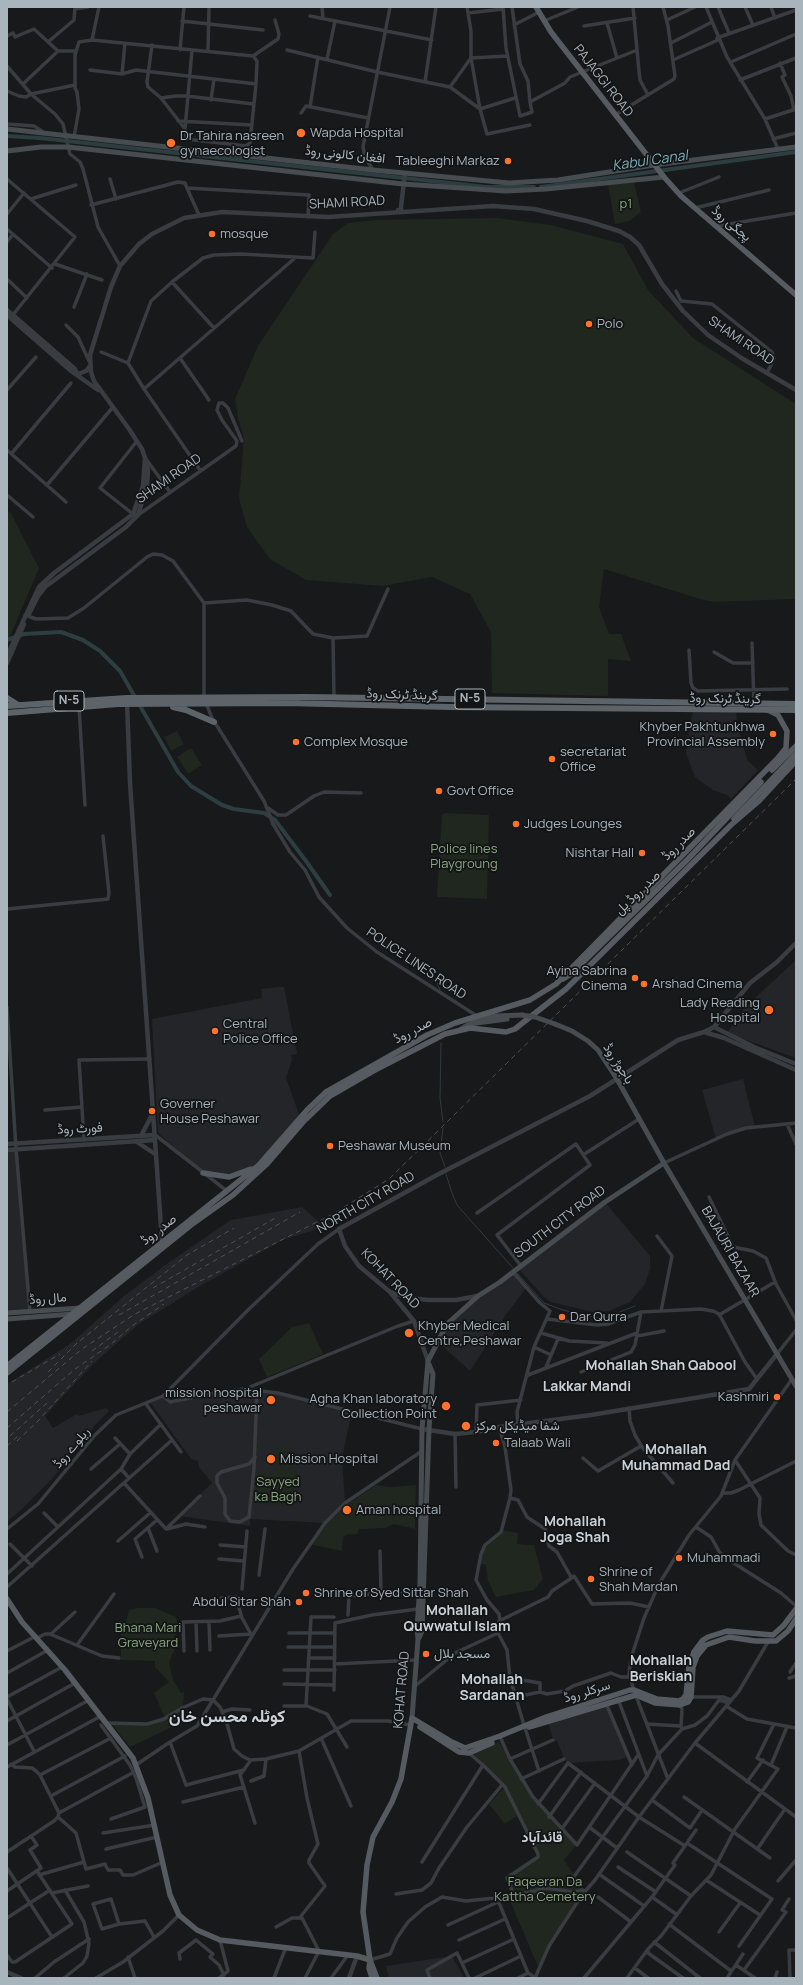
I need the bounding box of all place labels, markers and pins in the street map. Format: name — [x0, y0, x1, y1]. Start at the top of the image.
place label: Wapda Hospital — [310, 125, 404, 141]
marker: Wapda Hospital — [295, 127, 307, 139]
place label: Dr Tahira nasreen gynaecologist — [180, 128, 284, 159]
marker: Dr Tahira nasreen gynaecologist — [165, 137, 177, 149]
place label: Tableeghi Markaz — [396, 153, 500, 169]
marker: Tableeghi Markaz — [503, 156, 513, 166]
place label: mosque — [220, 226, 268, 242]
marker: mosque — [207, 229, 217, 239]
place label: Polo — [597, 316, 623, 332]
marker: Polo — [584, 319, 594, 329]
place label: Khyber Pakhtunkhwa Provincial Assembly — [640, 719, 765, 750]
marker: Khyber Pakhtunkhwa Provincial Assembly — [768, 729, 778, 739]
place label: Complex Mosque — [304, 734, 408, 750]
marker: Complex Mosque — [291, 737, 301, 747]
place label: secretariat Office — [560, 744, 626, 775]
marker: secretariat Office — [547, 754, 557, 764]
place label: Govt Office — [447, 783, 514, 799]
marker: Govt Office — [434, 786, 444, 796]
place label: Judges Lounges — [524, 816, 622, 832]
marker: Judges Lounges — [511, 819, 521, 829]
place label: Nishtar Hall — [566, 845, 634, 861]
marker: Nishtar Hall — [637, 848, 647, 858]
place label: Ayina Sabrina Cinema — [546, 963, 627, 994]
marker: Ayina Sabrina Cinema — [630, 973, 640, 983]
place label: Arshad Cinema — [652, 976, 742, 992]
marker: Arshad Cinema — [639, 979, 649, 989]
place label: Lady Reading Hospital — [680, 995, 760, 1026]
marker: Lady Reading Hospital — [763, 1004, 775, 1016]
place label: Central Police Office — [223, 1016, 298, 1047]
marker: Central Police Office — [210, 1026, 220, 1036]
place label: Governer House Peshawar — [160, 1096, 260, 1127]
marker: Governer House Peshawar — [147, 1106, 157, 1116]
place label: Peshawar Museum — [338, 1138, 451, 1154]
marker: Peshawar Museum — [325, 1141, 335, 1151]
place label: Dar Qurra — [570, 1309, 627, 1325]
marker: Dar Qurra — [557, 1312, 567, 1322]
place label: Khyber Medical Centre,Peshawar — [418, 1318, 521, 1349]
marker: Khyber Medical Centre,Peshawar — [403, 1327, 415, 1339]
place label: mission hospital peshawar — [165, 1385, 262, 1416]
place label: Kashmiri — [718, 1389, 769, 1405]
place label: Agha Khan laboratory Collection Point — [309, 1391, 437, 1422]
marker: Kashmiri — [772, 1392, 782, 1402]
marker: mission hospital peshawar — [265, 1394, 277, 1406]
marker: Agha Khan laboratory Collection Point — [440, 1400, 452, 1412]
place label: شفا میڈیکل مركز — [475, 1418, 560, 1434]
marker: شفا میڈیکل مركز — [460, 1420, 472, 1432]
place label: Talaab Wali — [504, 1435, 571, 1451]
marker: Talaab Wali — [491, 1438, 501, 1448]
place label: Mission Hospital — [280, 1451, 378, 1467]
marker: Mission Hospital — [265, 1453, 277, 1465]
place label: Aman hospital — [356, 1502, 441, 1518]
marker: Aman hospital — [341, 1504, 353, 1516]
place label: Muhammadi — [687, 1550, 761, 1566]
marker: Muhammadi — [674, 1553, 684, 1563]
place label: Shrine of Shah Mardan — [599, 1564, 678, 1595]
marker: Shrine of Shah Mardan — [586, 1574, 596, 1584]
place label: Shrine of Syed Sittar Shah — [314, 1585, 468, 1601]
marker: Shrine of Syed Sittar Shah — [301, 1588, 311, 1598]
place label: Abdul Sitar Shāh — [193, 1594, 291, 1610]
marker: Abdul Sitar Shāh — [294, 1597, 304, 1607]
place label: مسجد بلال — [434, 1646, 490, 1662]
marker: مسجد بلال — [421, 1649, 431, 1659]

